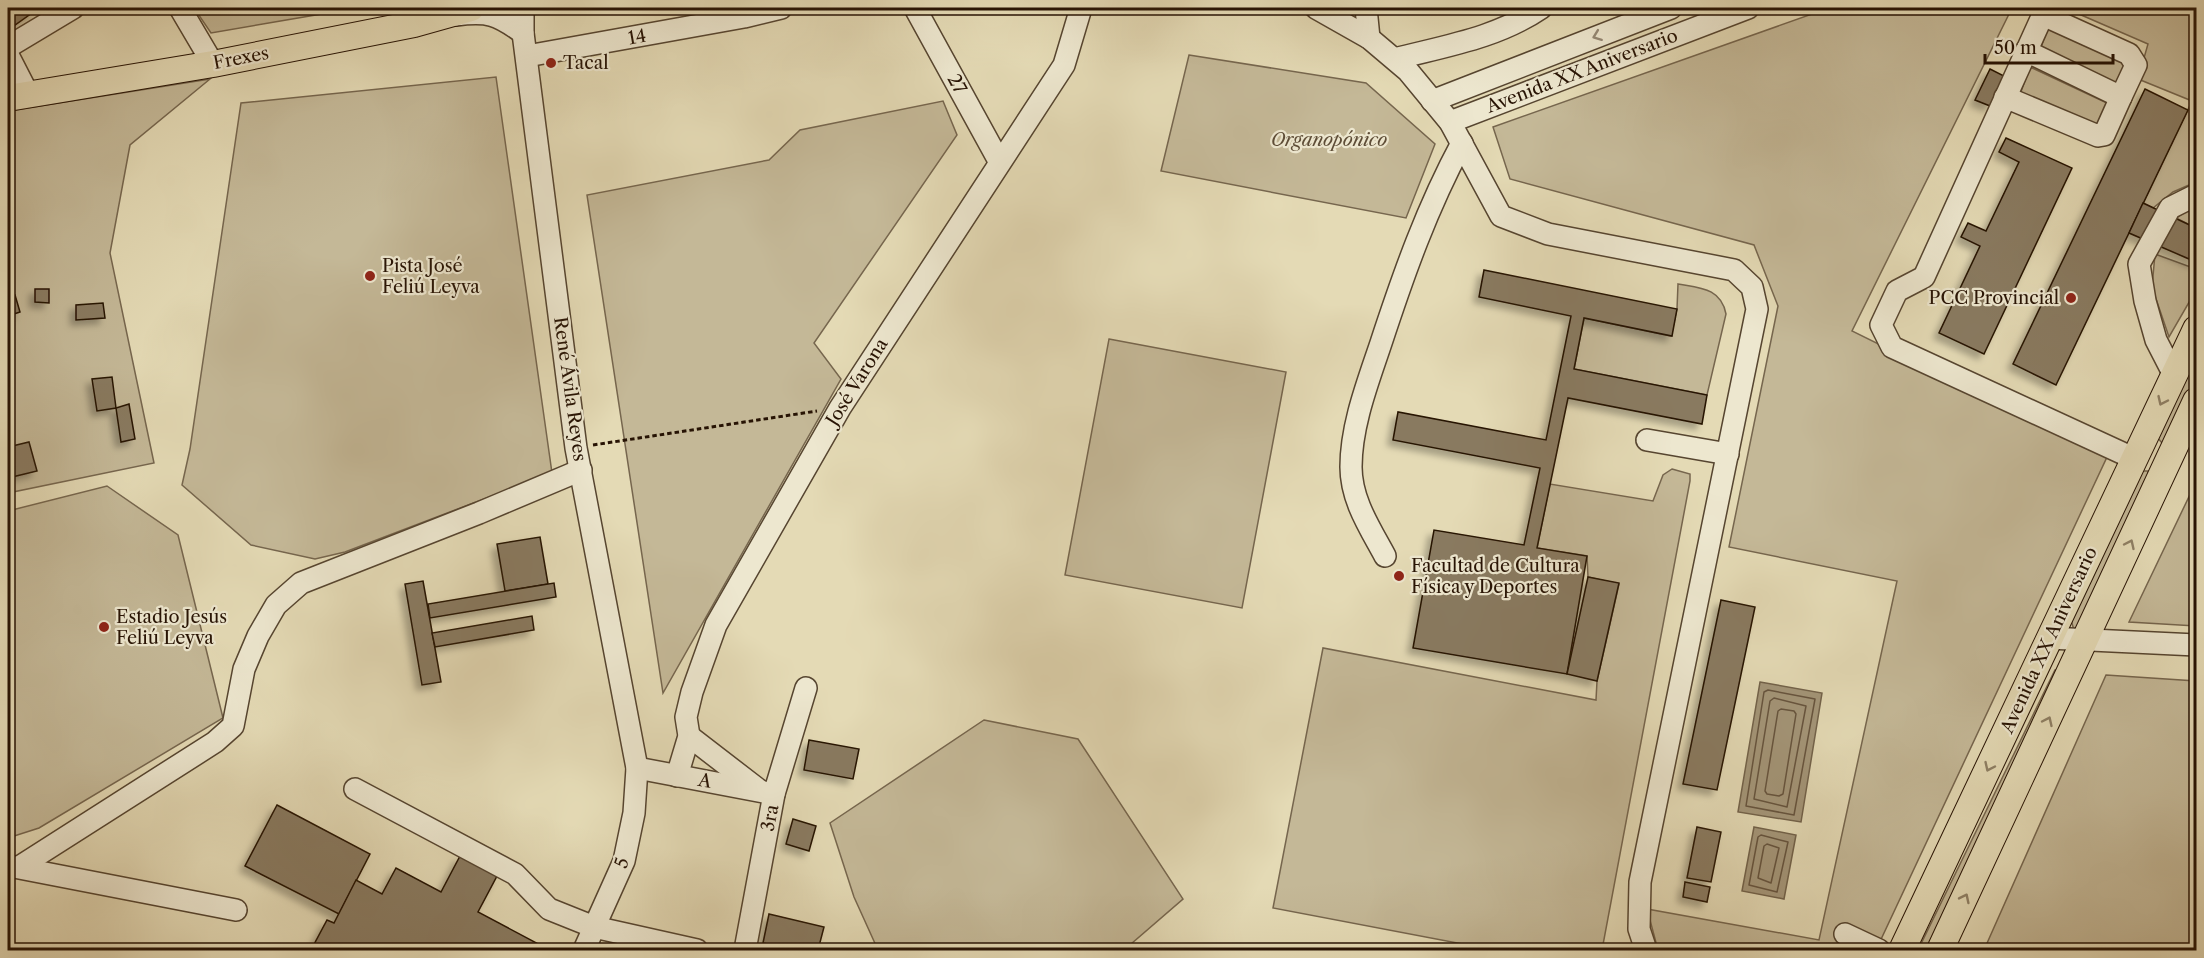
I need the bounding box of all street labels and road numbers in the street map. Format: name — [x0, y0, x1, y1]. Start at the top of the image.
street label: Avenida XX Aniversario — [1482, 24, 1681, 118]
street label: 14 — [626, 25, 648, 49]
street label: Frexes — [211, 42, 271, 74]
street label: 27 — [943, 70, 971, 98]
street label: René Ávila Reyes — [549, 315, 592, 463]
street label: José Varona — [820, 334, 893, 432]
street label: Avenida XX Aniversario — [1996, 543, 2102, 738]
street label: A — [695, 769, 714, 793]
street label: 3ra — [757, 802, 783, 833]
street label: 5 — [610, 855, 634, 871]

